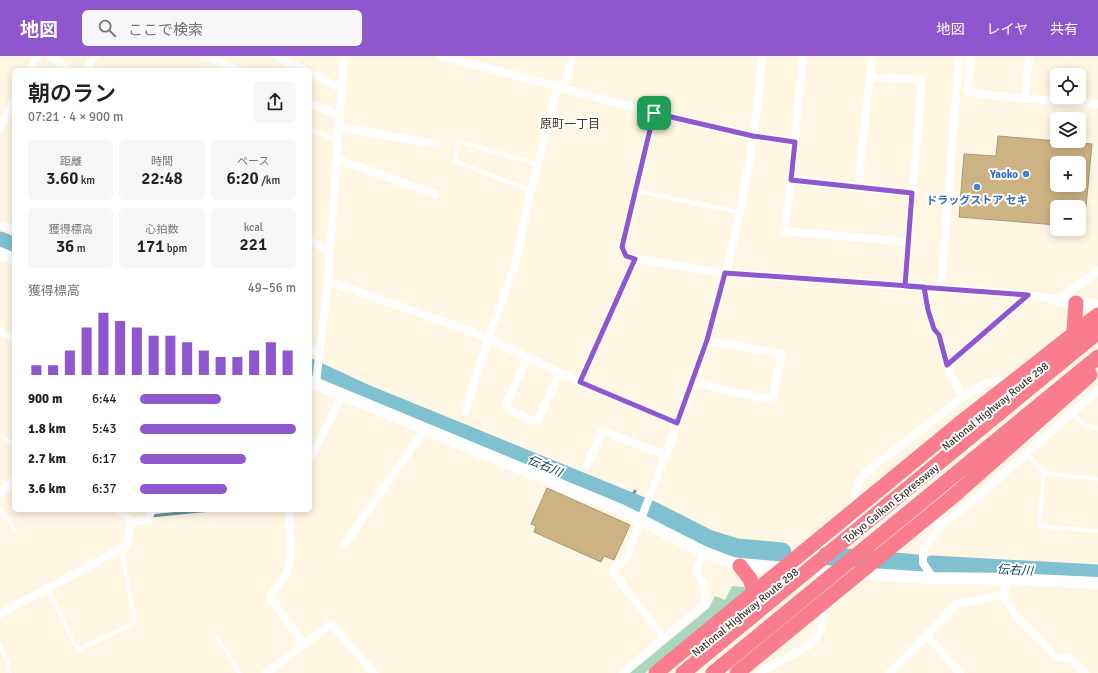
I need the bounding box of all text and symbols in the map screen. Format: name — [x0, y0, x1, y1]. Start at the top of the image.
search box — [82, 10, 362, 46]
icon: search — [96, 17, 118, 39]
text: 地図 — [20, 18, 58, 42]
text: ここで検索 — [128, 21, 203, 39]
text: 地図 — [936, 21, 964, 38]
text: レイヤ — [986, 21, 1028, 38]
text: 共有 — [1050, 21, 1078, 38]
map controls — [1050, 68, 1086, 236]
button: locate — [1050, 68, 1086, 104]
text: 朝のラン — [28, 80, 116, 107]
button: share — [254, 81, 296, 123]
pin — [637, 96, 671, 130]
icon: arrive — [643, 102, 665, 124]
text: 07:21 · 4 × 900 m — [28, 109, 123, 125]
button: layers — [1050, 112, 1086, 148]
district label: 原町一丁目 — [540, 117, 600, 132]
text: 距離 — [60, 155, 82, 168]
text: 時間 — [151, 155, 173, 168]
text: ペース — [237, 155, 270, 168]
button: + — [1050, 156, 1086, 192]
text: 3.60 — [46, 168, 78, 189]
text: 22:48 — [141, 168, 183, 189]
text: 6:20 — [226, 168, 259, 189]
place label: Yaoko — [989, 168, 1018, 181]
marker: Yaoko — [1021, 169, 1031, 179]
text: km — [78, 174, 95, 187]
text: /km — [259, 174, 280, 187]
marker: ドラッグストア セキ — [972, 182, 982, 192]
place label: ドラッグストア セキ — [926, 194, 1028, 207]
button: − — [1050, 200, 1086, 236]
text: kcal — [244, 221, 263, 234]
text: 獲得標高 — [49, 223, 93, 236]
text: 心拍数 — [145, 223, 178, 236]
text: 221 — [240, 234, 267, 255]
text: 36 — [56, 236, 74, 257]
text: 171 — [137, 236, 164, 257]
text: m — [74, 242, 85, 255]
text: bpm — [164, 242, 187, 255]
text: 49–56 m — [248, 280, 296, 296]
text: 獲得標高 — [28, 283, 80, 299]
street label: National Highway Route 298 — [939, 359, 1051, 453]
text: 900 m — [28, 391, 62, 407]
text: 6:44 — [92, 391, 117, 407]
text: 1.8 km — [28, 421, 66, 437]
text: 5:43 — [92, 421, 117, 437]
text: 2.7 km — [28, 451, 66, 467]
text: 6:17 — [92, 451, 117, 467]
water label: 伝右川 — [525, 453, 566, 481]
street label: Tokyo Gaikan Expressway — [841, 460, 942, 546]
text: 3.6 km — [28, 481, 66, 497]
text: 6:37 — [92, 481, 117, 497]
water label: 伝右川 — [997, 562, 1035, 579]
street label: National Highway Route 298 — [689, 565, 801, 659]

